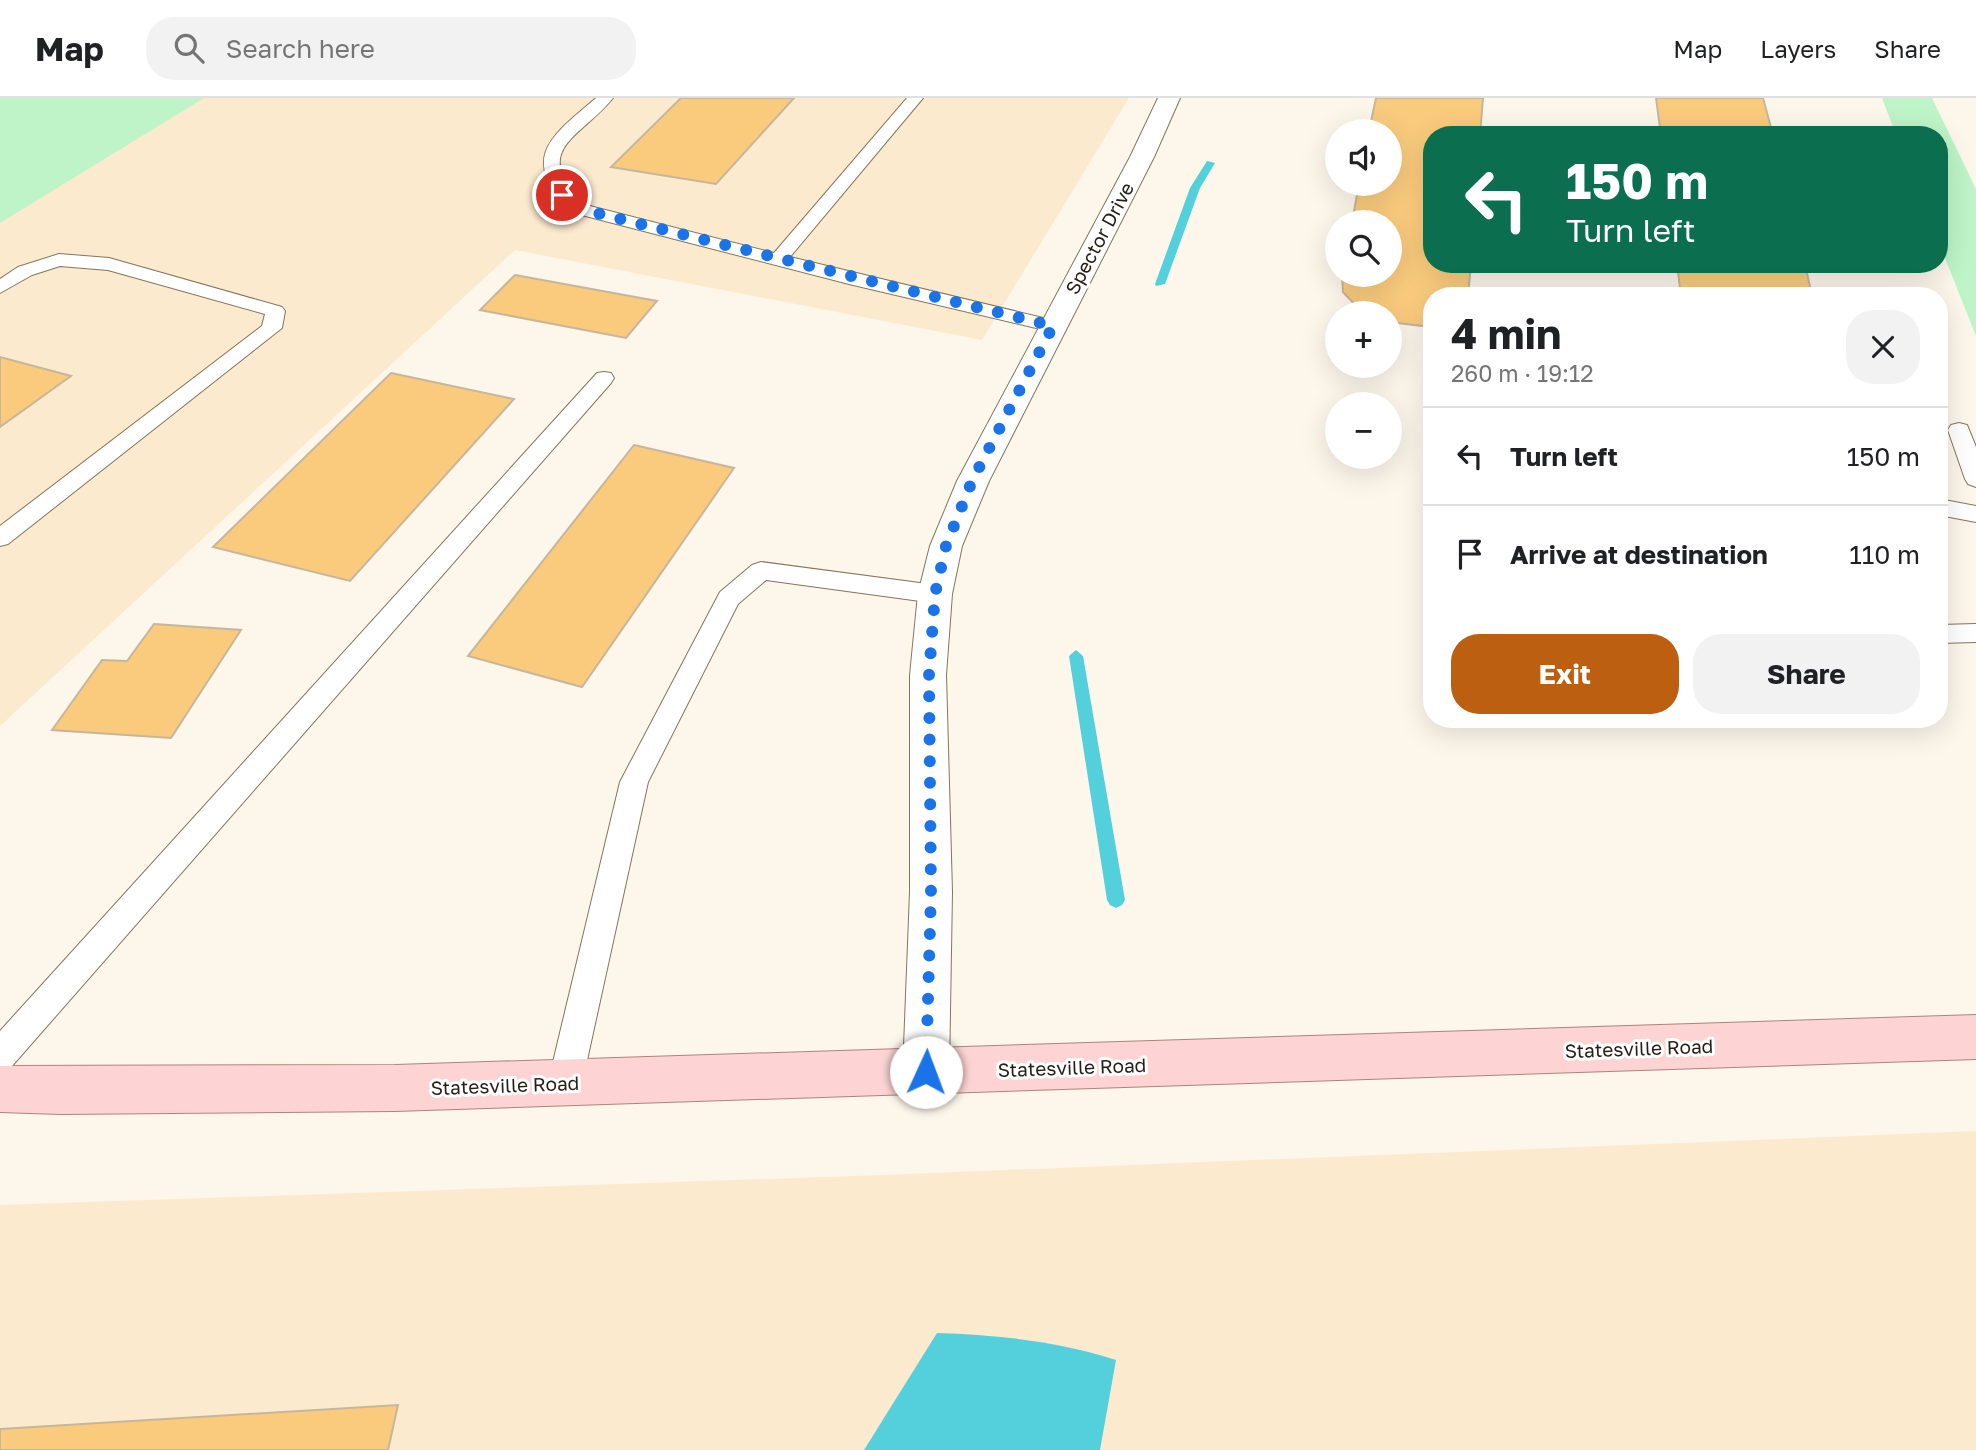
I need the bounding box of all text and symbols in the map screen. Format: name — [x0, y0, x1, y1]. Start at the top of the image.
search box — [146, 17, 636, 80]
text: Map — [35, 29, 104, 68]
icon: search — [170, 29, 208, 67]
text: Search here — [226, 33, 375, 64]
text: Map — [1673, 34, 1722, 63]
text: Layers — [1760, 34, 1836, 63]
text: Share — [1874, 34, 1941, 63]
map controls — [1325, 119, 1402, 469]
button: sound — [1325, 119, 1402, 196]
text: 150 m — [1566, 151, 1708, 210]
icon: left — [1451, 154, 1542, 245]
pin — [532, 165, 592, 225]
icon: arrive — [543, 176, 581, 214]
street label: Spector Drive — [1060, 178, 1138, 298]
button: search — [1325, 210, 1402, 287]
text: Turn left — [1566, 211, 1695, 249]
button: + — [1325, 301, 1402, 378]
text: 4 min — [1451, 308, 1561, 358]
button: close — [1846, 310, 1920, 384]
text: 260 m · 19:12 — [1451, 359, 1594, 387]
button: − — [1325, 392, 1402, 469]
icon: left — [1451, 437, 1489, 475]
text: Turn left — [1510, 441, 1618, 472]
text: 150 m — [1847, 441, 1920, 472]
icon: arrive — [1451, 535, 1489, 573]
text: Arrive at destination — [1510, 539, 1768, 570]
text: 110 m — [1849, 539, 1920, 570]
button: Exit — [1451, 634, 1679, 714]
button: Share — [1693, 634, 1920, 714]
street label: Statesville Road — [1564, 1034, 1714, 1062]
position arrow — [889, 1035, 963, 1109]
street label: Statesville Road — [997, 1053, 1147, 1081]
street label: Statesville Road — [430, 1071, 580, 1099]

